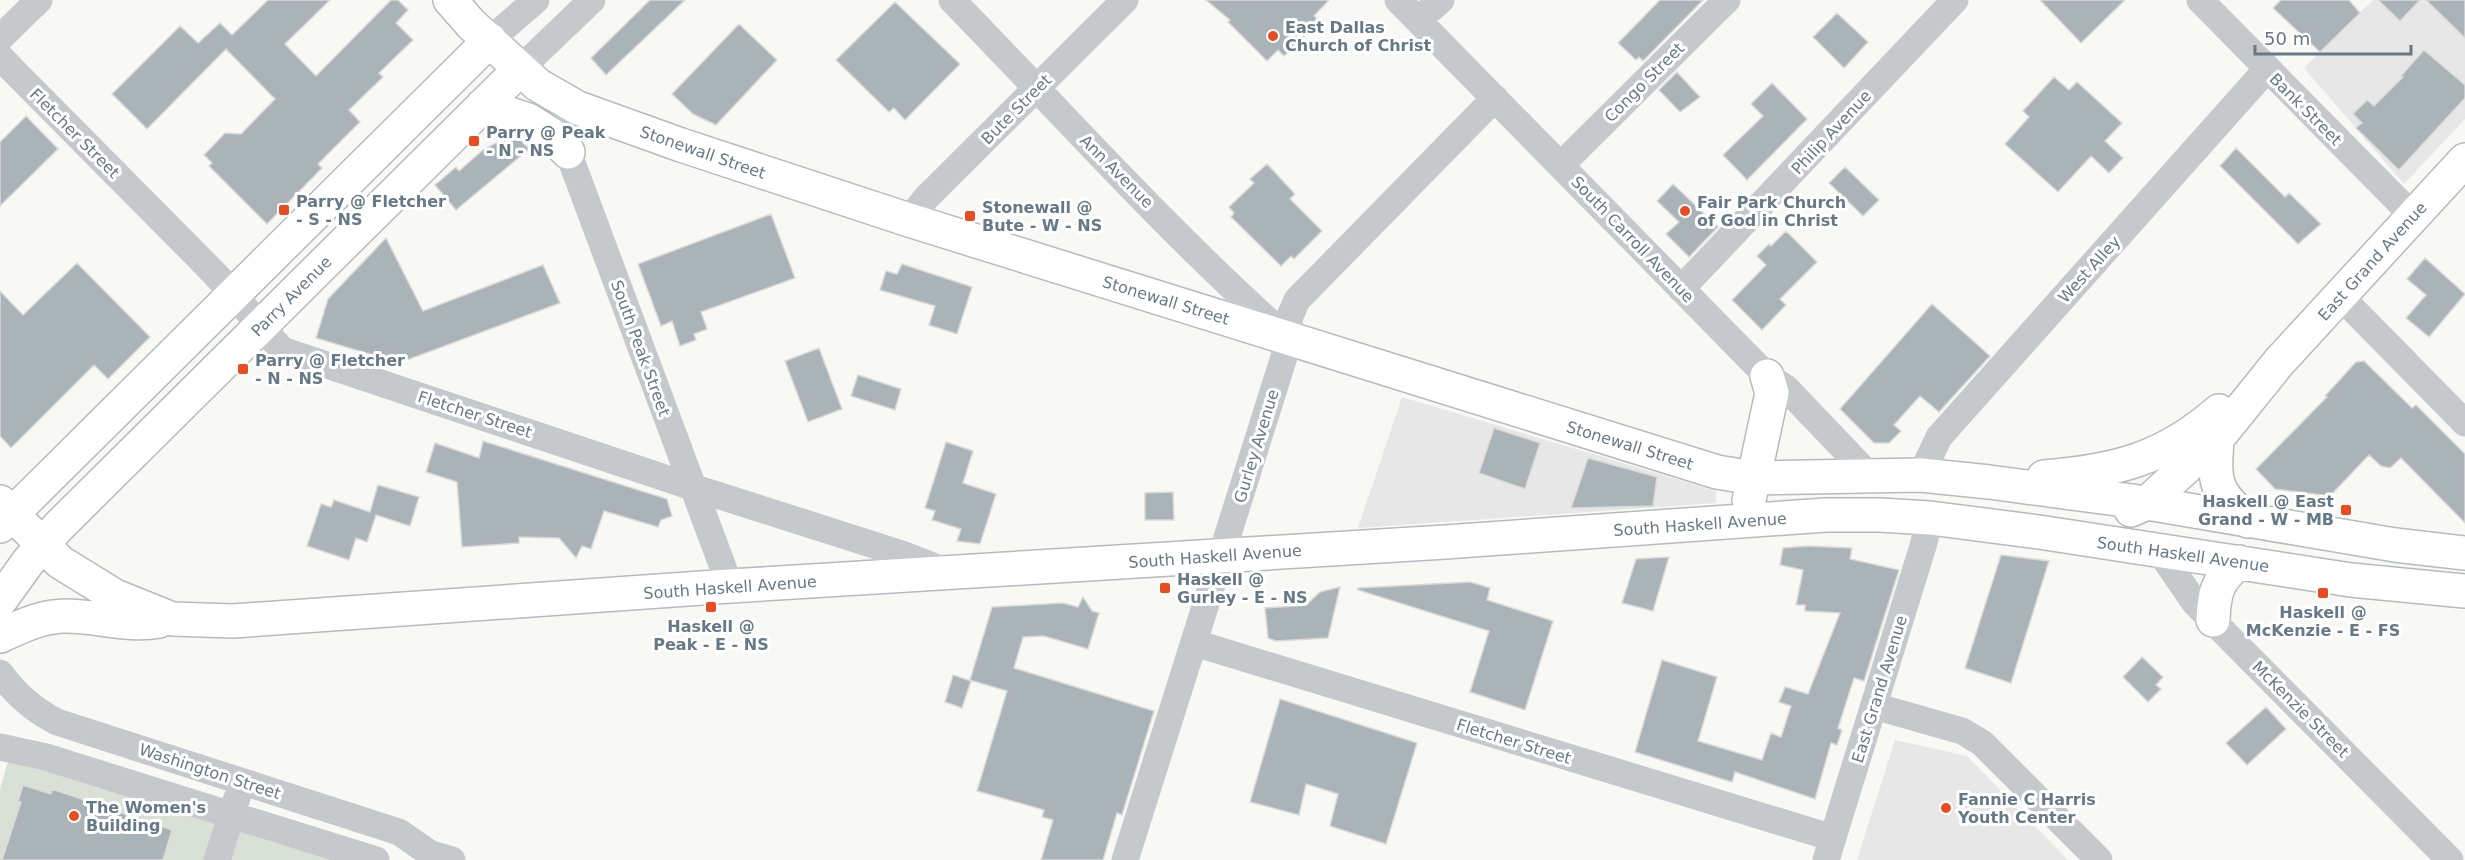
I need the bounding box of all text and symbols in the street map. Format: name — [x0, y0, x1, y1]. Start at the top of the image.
place label: East Dallas Church of Christ — [1285, 18, 1431, 55]
scale bar — [2255, 18, 2411, 56]
text: 50 m — [2264, 28, 2310, 49]
marker: East Dallas Church of Christ — [1266, 29, 1280, 43]
street label: Congo Street — [1601, 39, 1688, 126]
street label: Bank Street — [2266, 69, 2346, 149]
street label: Bute Street — [977, 70, 1055, 148]
street label: Fletcher Street — [26, 85, 123, 182]
street label: Philip Avenue — [1788, 86, 1875, 178]
street label: Stonewall Street — [637, 122, 768, 183]
place label: Parry @ Peak - N - NS — [486, 123, 606, 160]
street label: Ann Avenue — [1076, 131, 1157, 212]
marker: Parry @ Peak - N - NS — [467, 134, 481, 148]
street label: South Carroll Avenue — [1567, 172, 1698, 306]
place label: Parry @ Fletcher - S - NS — [296, 192, 446, 229]
place label: Fair Park Church of God in Christ — [1697, 193, 1846, 230]
place label: Stonewall @ Bute - W - NS — [982, 198, 1102, 235]
street label: East Grand Avenue — [2314, 198, 2431, 325]
marker: Parry @ Fletcher - S - NS — [277, 203, 291, 217]
marker: Fair Park Church of God in Christ — [1678, 204, 1692, 218]
marker: Stonewall @ Bute - W - NS — [963, 209, 977, 223]
street label: West Alley — [2054, 232, 2124, 307]
street label: Parry Avenue — [247, 252, 335, 340]
street label: Stonewall Street — [1100, 272, 1232, 329]
street label: South Peak Street — [607, 278, 674, 419]
place label: Parry @ Fletcher - N - NS — [255, 351, 405, 388]
marker: Parry @ Fletcher - N - NS — [236, 362, 250, 376]
street label: Fletcher Street — [415, 387, 534, 442]
street label: Gurley Avenue — [1230, 387, 1283, 505]
street label: Stonewall Street — [1564, 417, 1696, 474]
place label: Haskell @ East Grand - W - MB — [2198, 492, 2334, 529]
marker: Haskell @ East Grand - W - MB — [2339, 503, 2353, 517]
street label: South Haskell Avenue — [1613, 509, 1787, 540]
street label: South Haskell Avenue — [2096, 533, 2270, 576]
street label: South Haskell Avenue — [1128, 541, 1302, 572]
place label: Haskell @ Gurley - E - NS — [1177, 570, 1308, 607]
street label: South Haskell Avenue — [643, 572, 817, 603]
marker: Haskell @ Gurley - E - NS — [1158, 581, 1172, 595]
marker: Haskell @ McKenzie - E - FS — [2316, 586, 2330, 600]
marker: Haskell @ Peak - E - NS — [704, 600, 718, 614]
place label: Haskell @ McKenzie - E - FS — [2246, 603, 2400, 640]
street label: East Grand Avenue — [1848, 613, 1911, 765]
place label: Haskell @ Peak - E - NS — [653, 617, 769, 654]
street label: McKenzie Street — [2248, 657, 2353, 762]
street label: Fletcher Street — [1454, 715, 1573, 768]
street label: Washington Street — [137, 740, 283, 803]
place label: Fannie C Harris Youth Center — [1957, 790, 2096, 827]
place label: The Women's Building — [86, 798, 206, 835]
marker: Fannie C Harris Youth Center — [1939, 801, 1953, 815]
marker: The Women's Building — [67, 809, 81, 823]

